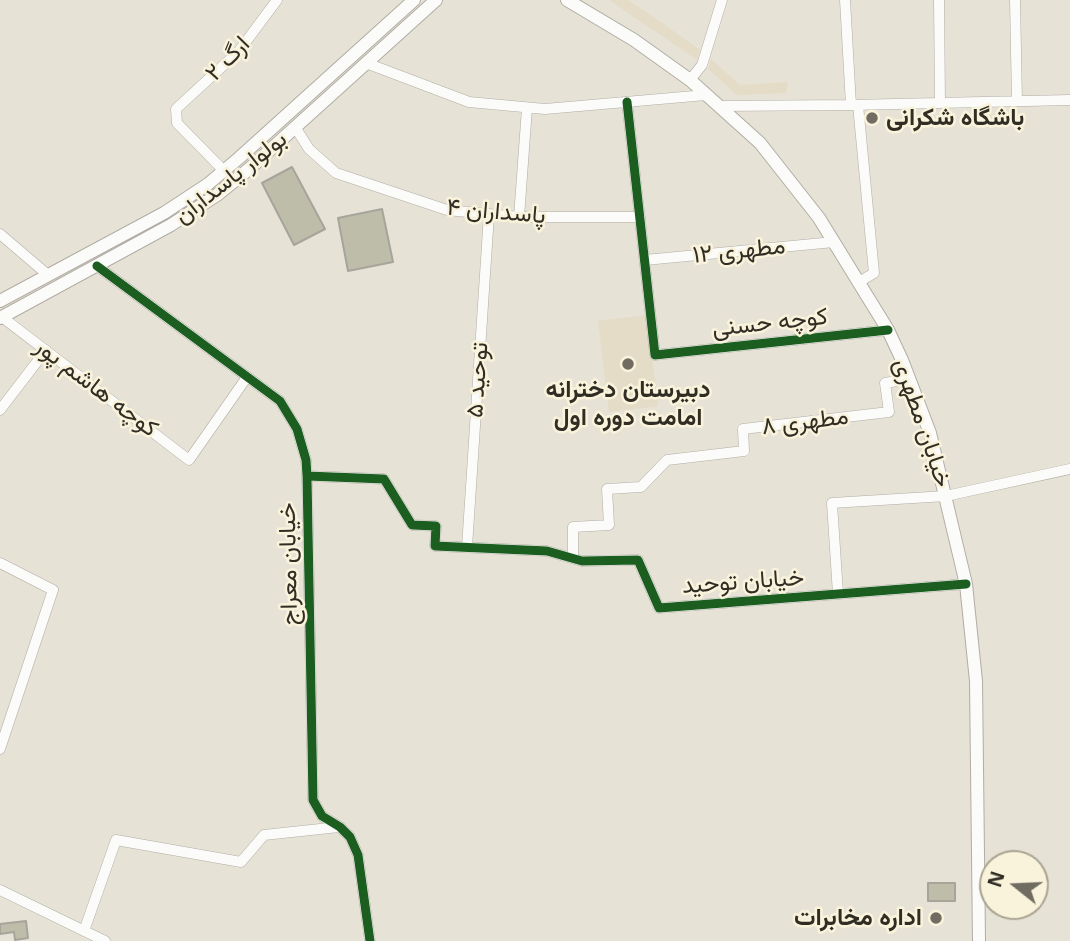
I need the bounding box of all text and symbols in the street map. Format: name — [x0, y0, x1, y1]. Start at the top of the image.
street label: ارگ ۲ — [200, 31, 256, 87]
place label: باشگاه شکرانی — [886, 104, 1024, 132]
marker: باشگاه شکرانی — [864, 110, 880, 126]
street label: بولوار پاسداران — [169, 125, 293, 231]
street label: پاسداران ۴ — [445, 193, 547, 231]
street label: مطهری ۱۲ — [691, 232, 787, 270]
street label: کوچه حسنی — [711, 303, 829, 343]
street label: کوچه هاشم پور — [29, 332, 163, 444]
street label: توحید ۵ — [461, 341, 495, 419]
street label: خیابان مطهری — [887, 355, 957, 491]
marker: دبیرستان دخترانه امامت دوره اول — [620, 356, 636, 372]
place label: دبیرستان دخترانه امامت دوره اول — [545, 376, 711, 432]
street label: مطهری ۸ — [760, 402, 850, 442]
street label: خیابان معراج — [274, 502, 304, 626]
street label: خیابان توحید — [681, 563, 805, 601]
north arrow — [979, 850, 1049, 920]
text: N — [981, 868, 1011, 891]
place label: اداره مخابرات — [794, 904, 922, 932]
marker: اداره مخابرات — [928, 910, 944, 926]

